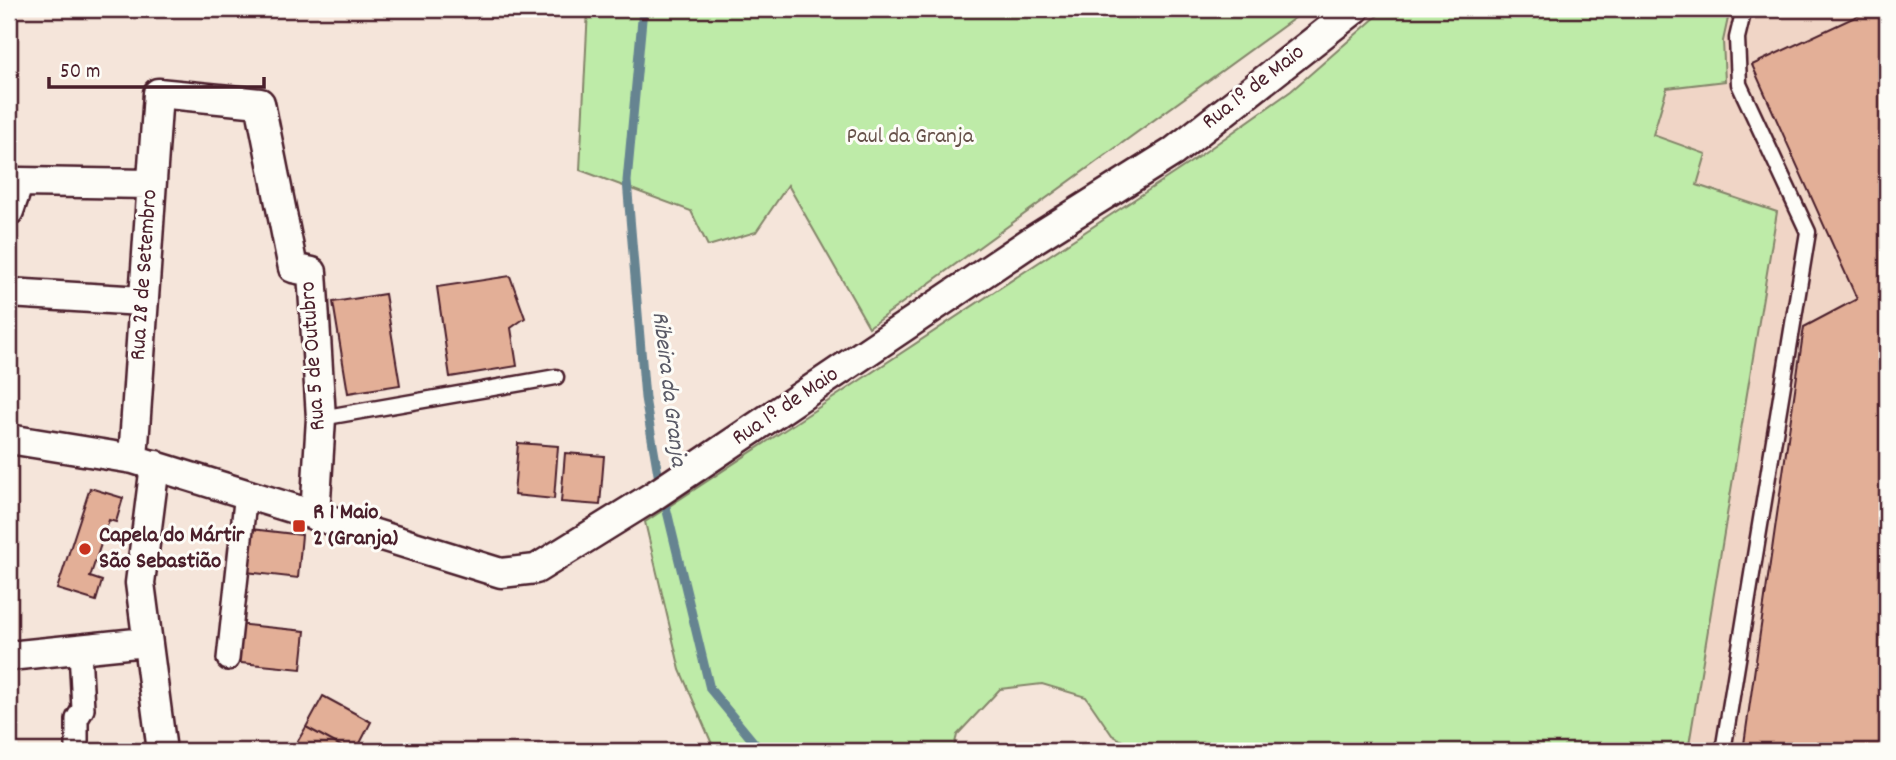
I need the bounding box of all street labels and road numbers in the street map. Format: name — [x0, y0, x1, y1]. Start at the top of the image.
street label: Rua 1º de Maio — [1196, 37, 1312, 139]
street label: Rua 28 de Setembro — [123, 188, 167, 362]
street label: Rua 5 de Outubro — [292, 280, 336, 432]
street label: Rua 1º de Maio — [726, 359, 846, 455]

